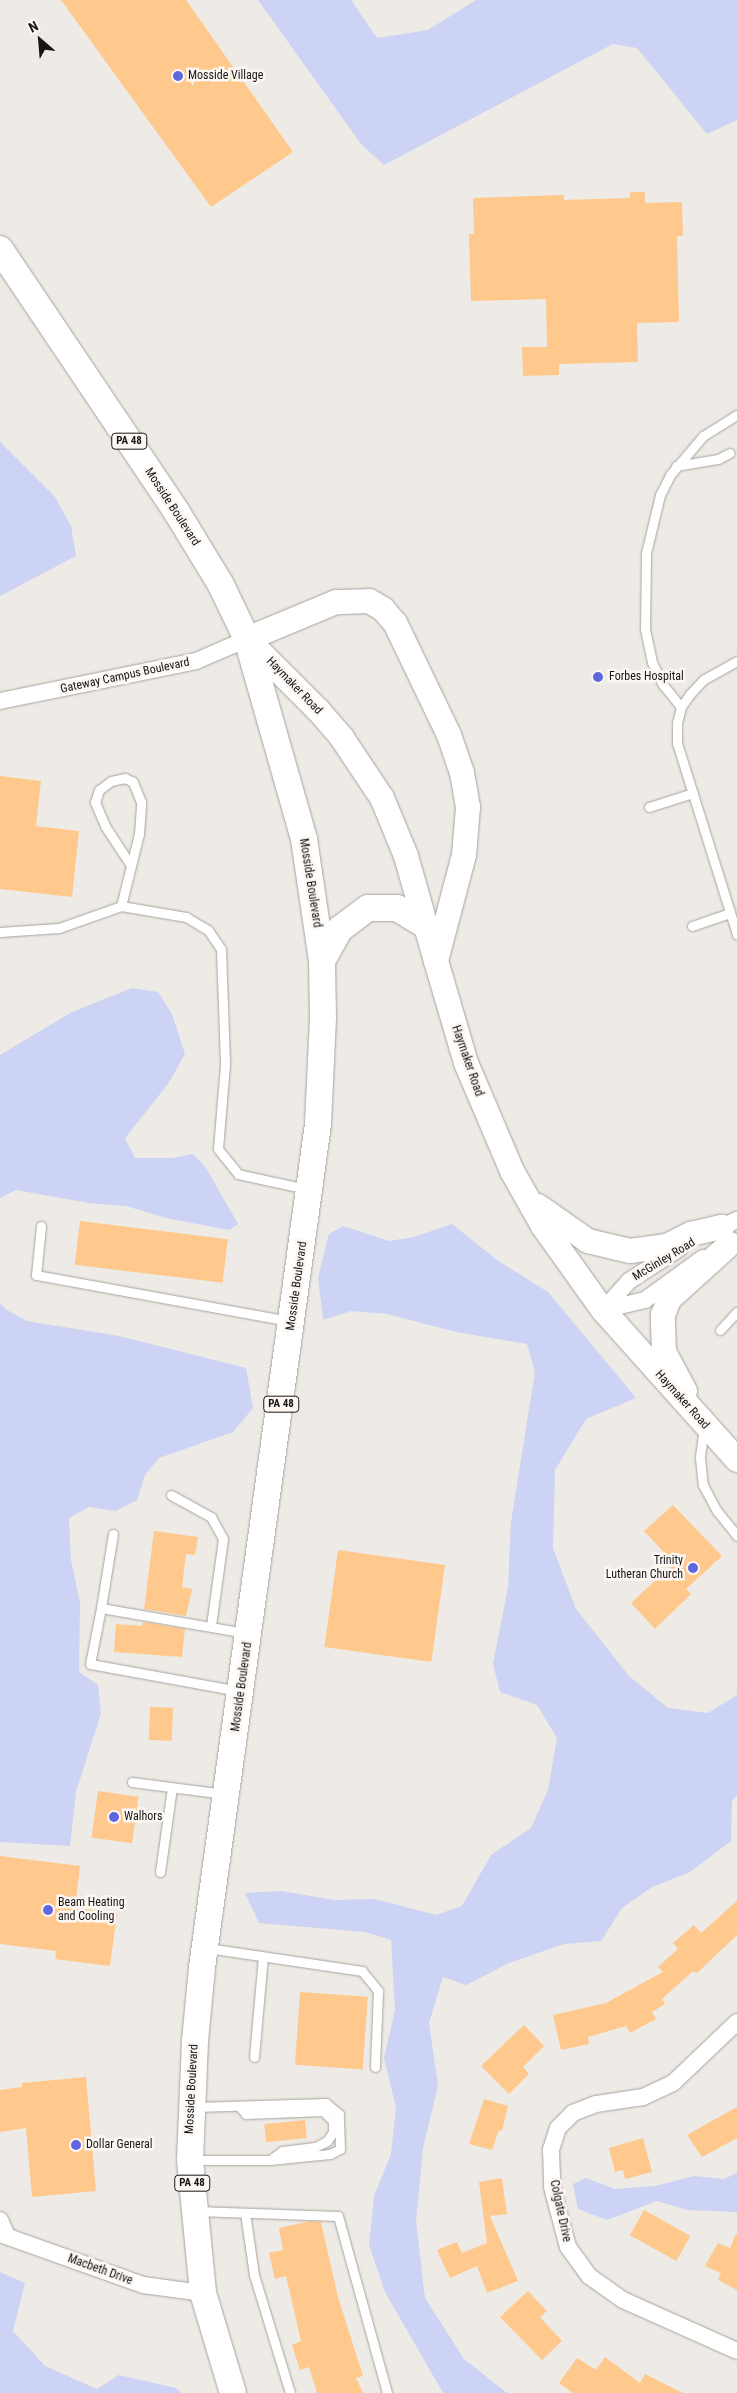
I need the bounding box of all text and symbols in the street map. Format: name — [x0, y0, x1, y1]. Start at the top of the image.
north arrow — [15, 15, 65, 65]
text: N — [26, 18, 41, 36]
place label: Mosside Village — [188, 69, 263, 83]
marker: Mosside Village — [172, 70, 184, 82]
road number: PA 48 — [110, 432, 148, 450]
street label: Mosside Boulevard — [141, 465, 203, 549]
street label: Haymaker Road — [263, 654, 325, 718]
street label: Gateway Campus Boulevard — [59, 655, 191, 697]
marker: Forbes Hospital — [591, 670, 605, 684]
place label: Forbes Hospital — [609, 670, 684, 684]
street label: Mosside Boulevard — [296, 837, 324, 929]
street label: Haymaker Road — [448, 1024, 486, 1098]
street label: McGinley Road — [630, 1236, 698, 1284]
street label: Mosside Boulevard — [284, 1240, 310, 1332]
street label: Haymaker Road — [652, 1368, 712, 1432]
road number: PA 48 — [262, 1396, 300, 1412]
place label: Trinity Lutheran Church — [606, 1554, 683, 1582]
marker: Trinity Lutheran Church — [687, 1562, 699, 1574]
street label: Mosside Boulevard — [229, 1641, 255, 1733]
place label: Walhors — [124, 1810, 162, 1824]
marker: Walhors — [108, 1811, 120, 1823]
place label: Beam Heating and Cooling — [58, 1896, 125, 1924]
marker: Beam Heating and Cooling — [42, 1904, 54, 1916]
street label: Mosside Boulevard — [182, 2044, 202, 2134]
place label: Dollar General — [86, 2138, 153, 2152]
marker: Dollar General — [70, 2139, 82, 2151]
road number: PA 48 — [173, 2174, 211, 2192]
street label: Colgate Drive — [546, 2179, 574, 2243]
street label: Macbeth Drive — [66, 2252, 134, 2288]

